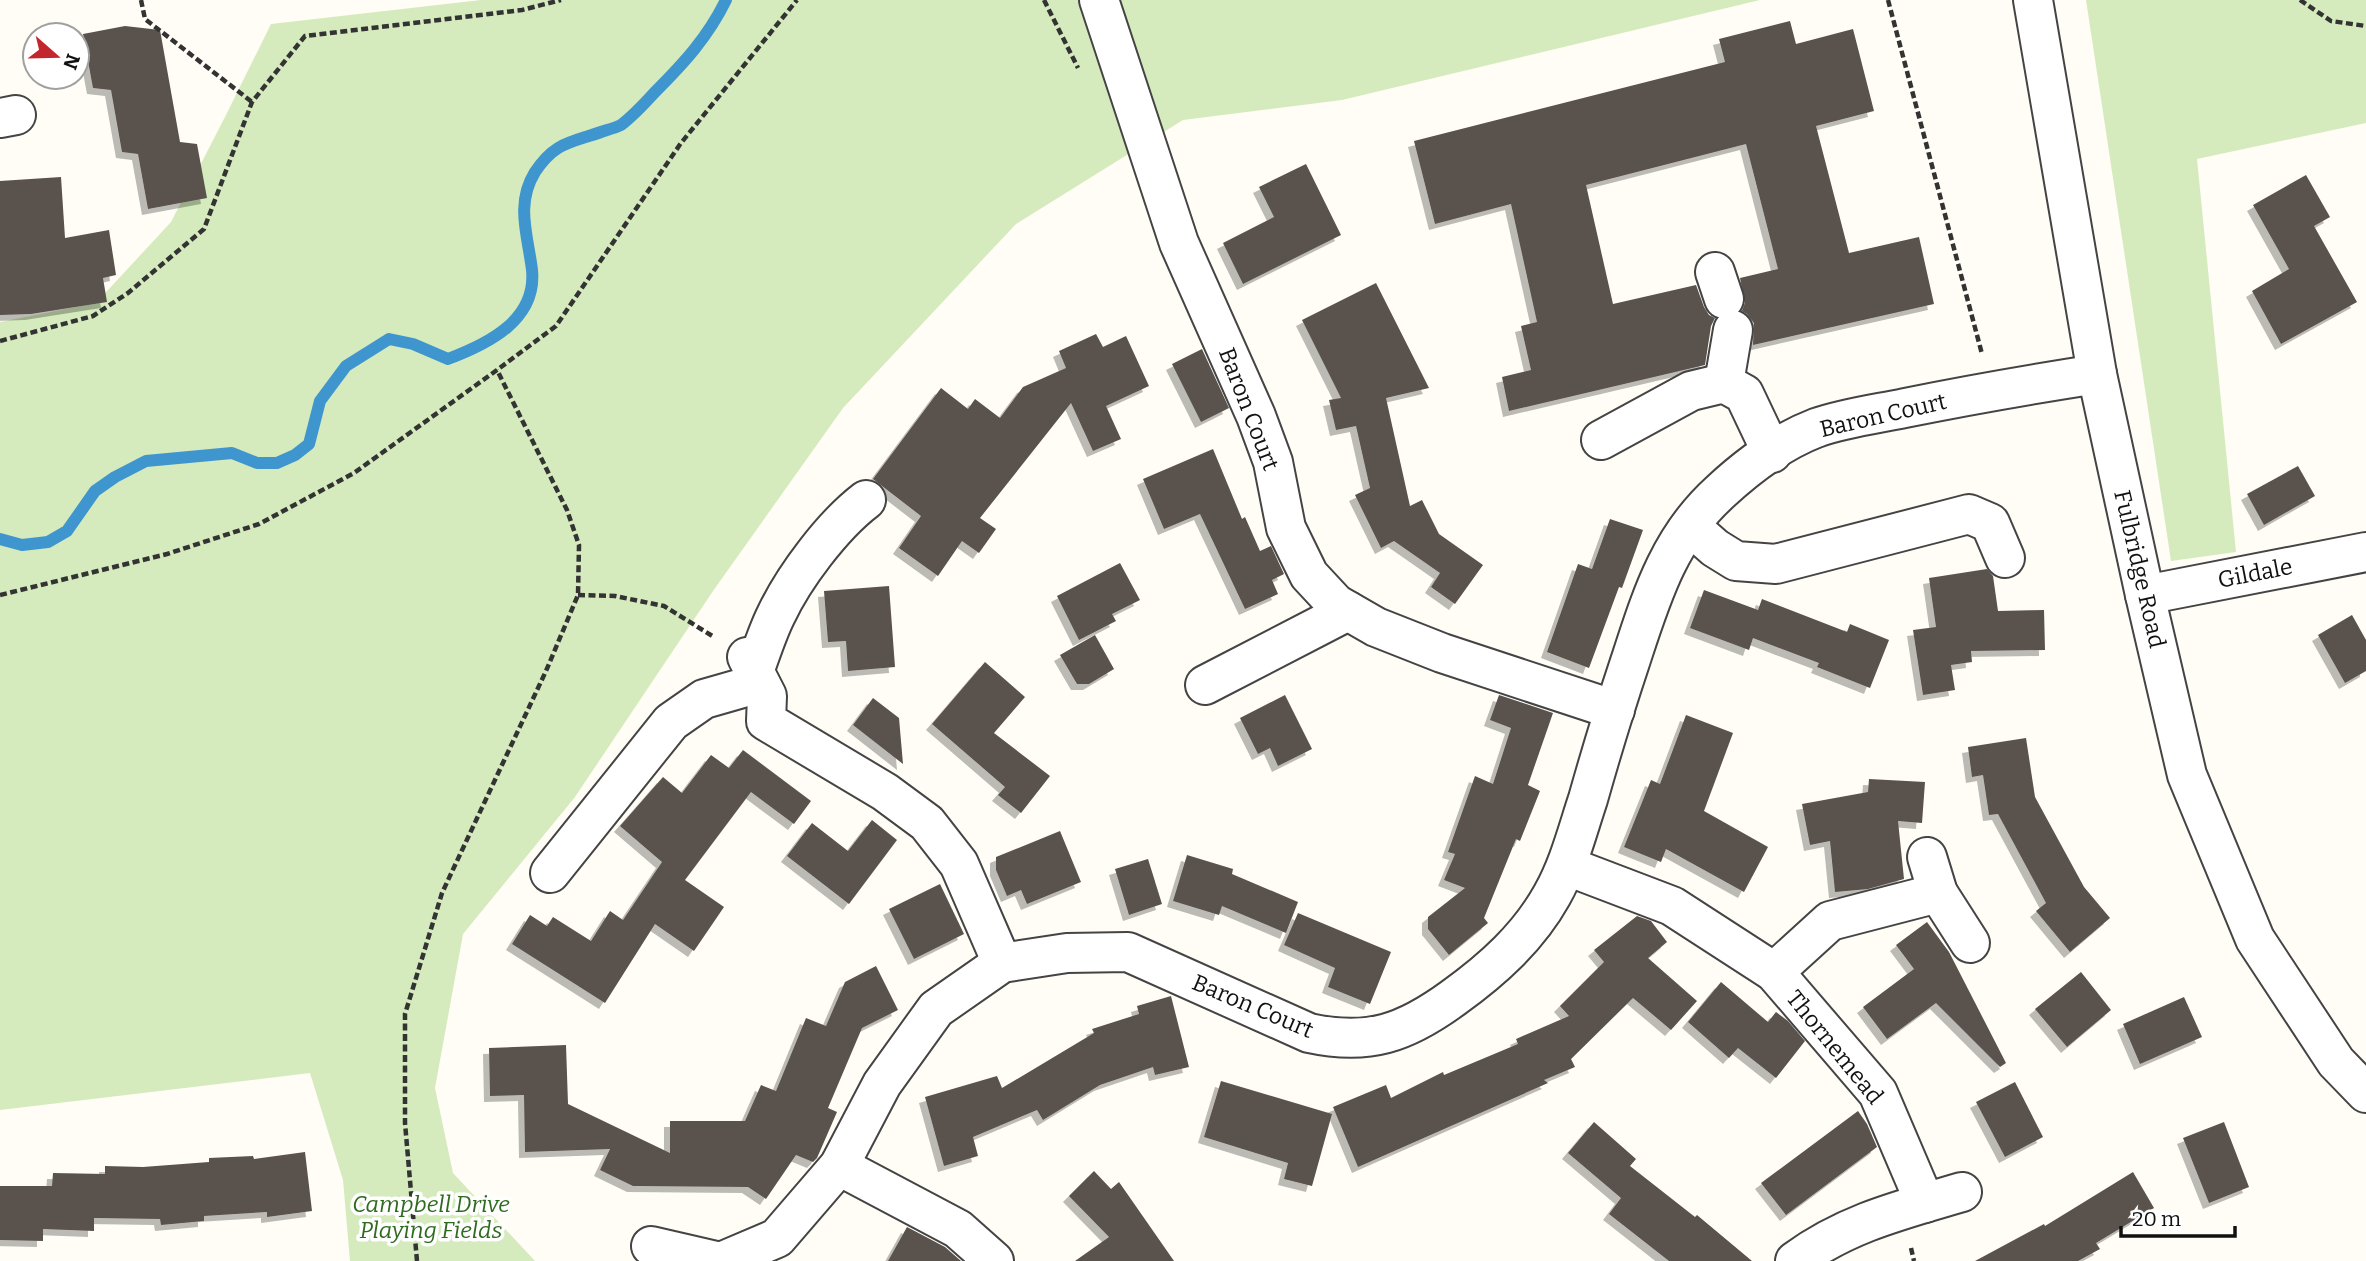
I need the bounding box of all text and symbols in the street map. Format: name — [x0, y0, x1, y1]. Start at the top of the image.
north arrow — [21, 21, 91, 91]
text: N — [58, 51, 85, 73]
street label: Baron Court — [1213, 344, 1285, 474]
street label: Baron Court — [1817, 387, 1949, 443]
street label: Fulbridge Road — [2108, 487, 2172, 651]
street label: Gildale — [2215, 552, 2295, 594]
street label: Baron Court — [1188, 968, 1318, 1044]
street label: Thornemead — [1781, 984, 1890, 1110]
park label: Campbell Drive Playing Fields — [352, 1190, 510, 1244]
scale bar — [2121, 1194, 2235, 1238]
text: 20 m — [2132, 1206, 2181, 1232]

